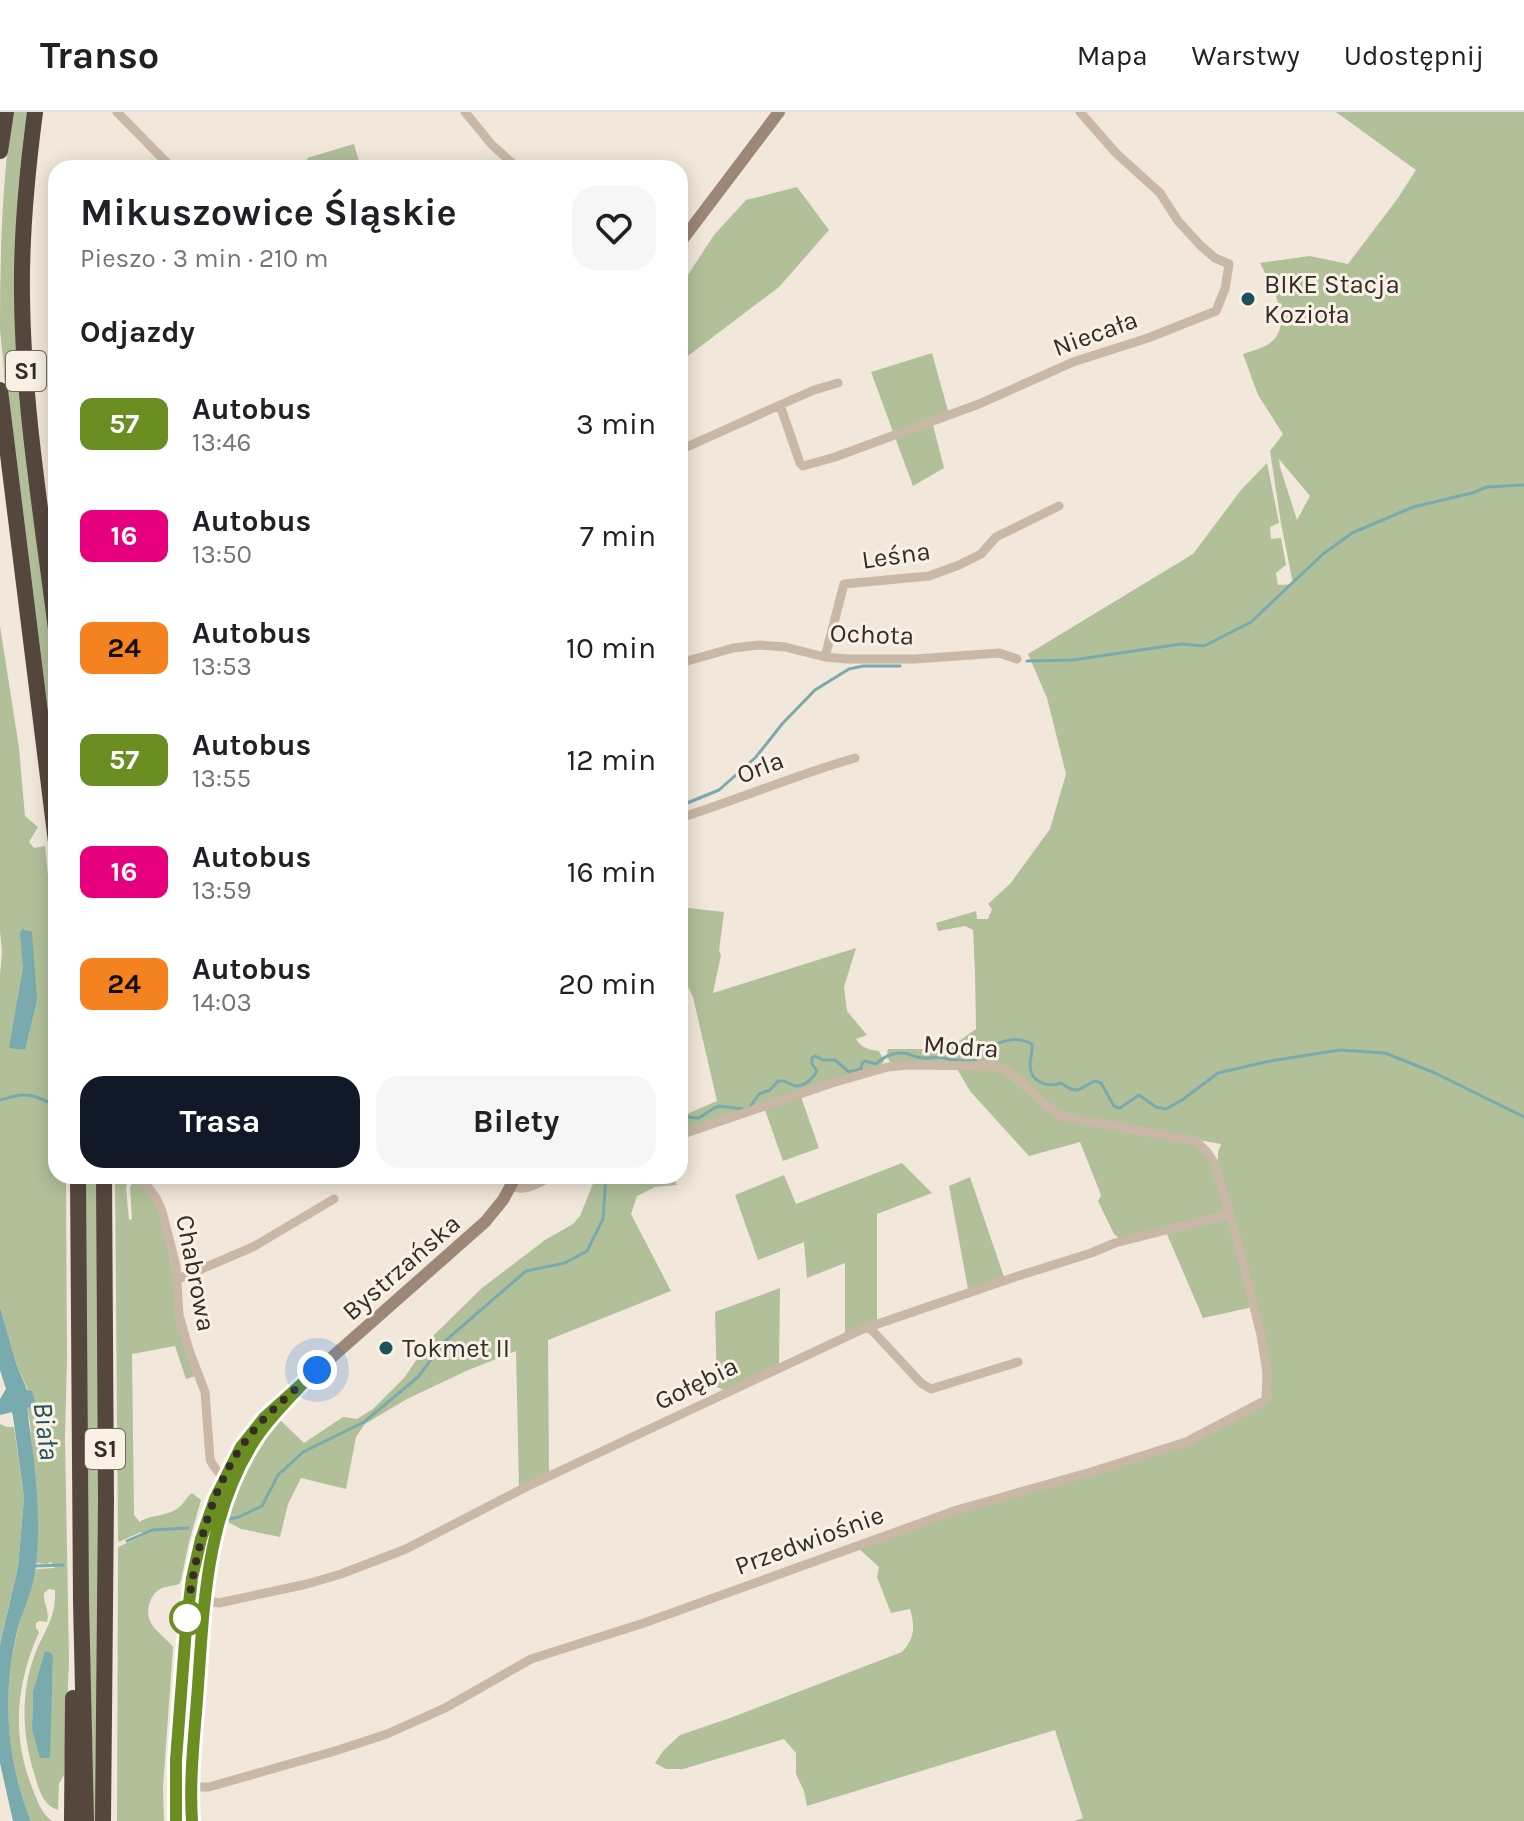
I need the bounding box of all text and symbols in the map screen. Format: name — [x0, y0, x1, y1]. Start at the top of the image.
text: Transo — [40, 33, 159, 78]
text: Mapa — [1077, 39, 1148, 72]
text: Warstwy — [1192, 39, 1300, 72]
text: Udostępnij — [1344, 39, 1484, 72]
button: heart — [572, 186, 656, 270]
text: Mikuszowice Śląskie — [80, 190, 457, 235]
text: Pieszo · 3 min · 210 m — [80, 243, 329, 274]
place label: BIKE Stacja Kozioła — [1264, 269, 1400, 330]
marker: BIKE Stacja Kozioła — [1239, 290, 1257, 308]
street label: Niecała — [1048, 304, 1142, 363]
text: Odjazdy — [80, 314, 195, 350]
road number: S1 — [6, 351, 46, 391]
text: Autobus — [192, 391, 311, 427]
text: 3 min — [576, 406, 656, 442]
text: 57 — [109, 407, 139, 440]
text: 13:46 — [192, 427, 251, 458]
text: Autobus — [192, 503, 311, 539]
text: 7 min — [580, 518, 656, 554]
text: 16 — [111, 519, 137, 552]
street label: Leśna — [860, 535, 932, 576]
text: 13:50 — [192, 539, 252, 570]
text: Autobus — [192, 615, 311, 651]
street label: Ochota — [829, 618, 915, 651]
text: 10 min — [566, 630, 656, 666]
text: 24 — [107, 631, 141, 664]
text: 13:53 — [192, 651, 252, 682]
text: Autobus — [192, 727, 311, 763]
text: 12 min — [566, 742, 656, 778]
text: 57 — [109, 743, 139, 776]
street label: Orla — [732, 744, 788, 790]
text: 13:55 — [192, 763, 251, 794]
text: Autobus — [192, 839, 311, 875]
text: 16 min — [567, 854, 656, 890]
text: 16 — [111, 855, 137, 888]
text: 13:59 — [192, 875, 252, 906]
text: Autobus — [192, 951, 311, 987]
text: 20 min — [559, 966, 656, 1002]
text: 24 — [107, 967, 141, 1000]
text: 14:03 — [192, 987, 252, 1018]
street label: Modra — [922, 1028, 1000, 1065]
button: Trasa — [80, 1076, 360, 1168]
button: Bilety — [376, 1076, 656, 1168]
street label: Bystrzańska — [336, 1208, 467, 1327]
street label: Chabrowa — [169, 1212, 222, 1334]
place label: Tokmet II — [402, 1333, 510, 1364]
marker: Tokmet II — [377, 1339, 395, 1357]
your location — [297, 1350, 337, 1390]
street label: Gołębia — [649, 1350, 743, 1417]
water label: Biała — [27, 1400, 66, 1462]
road number: S1 — [85, 1429, 125, 1469]
street label: Przedwiośnie — [731, 1499, 888, 1582]
unlabelled marker — [170, 1601, 204, 1635]

